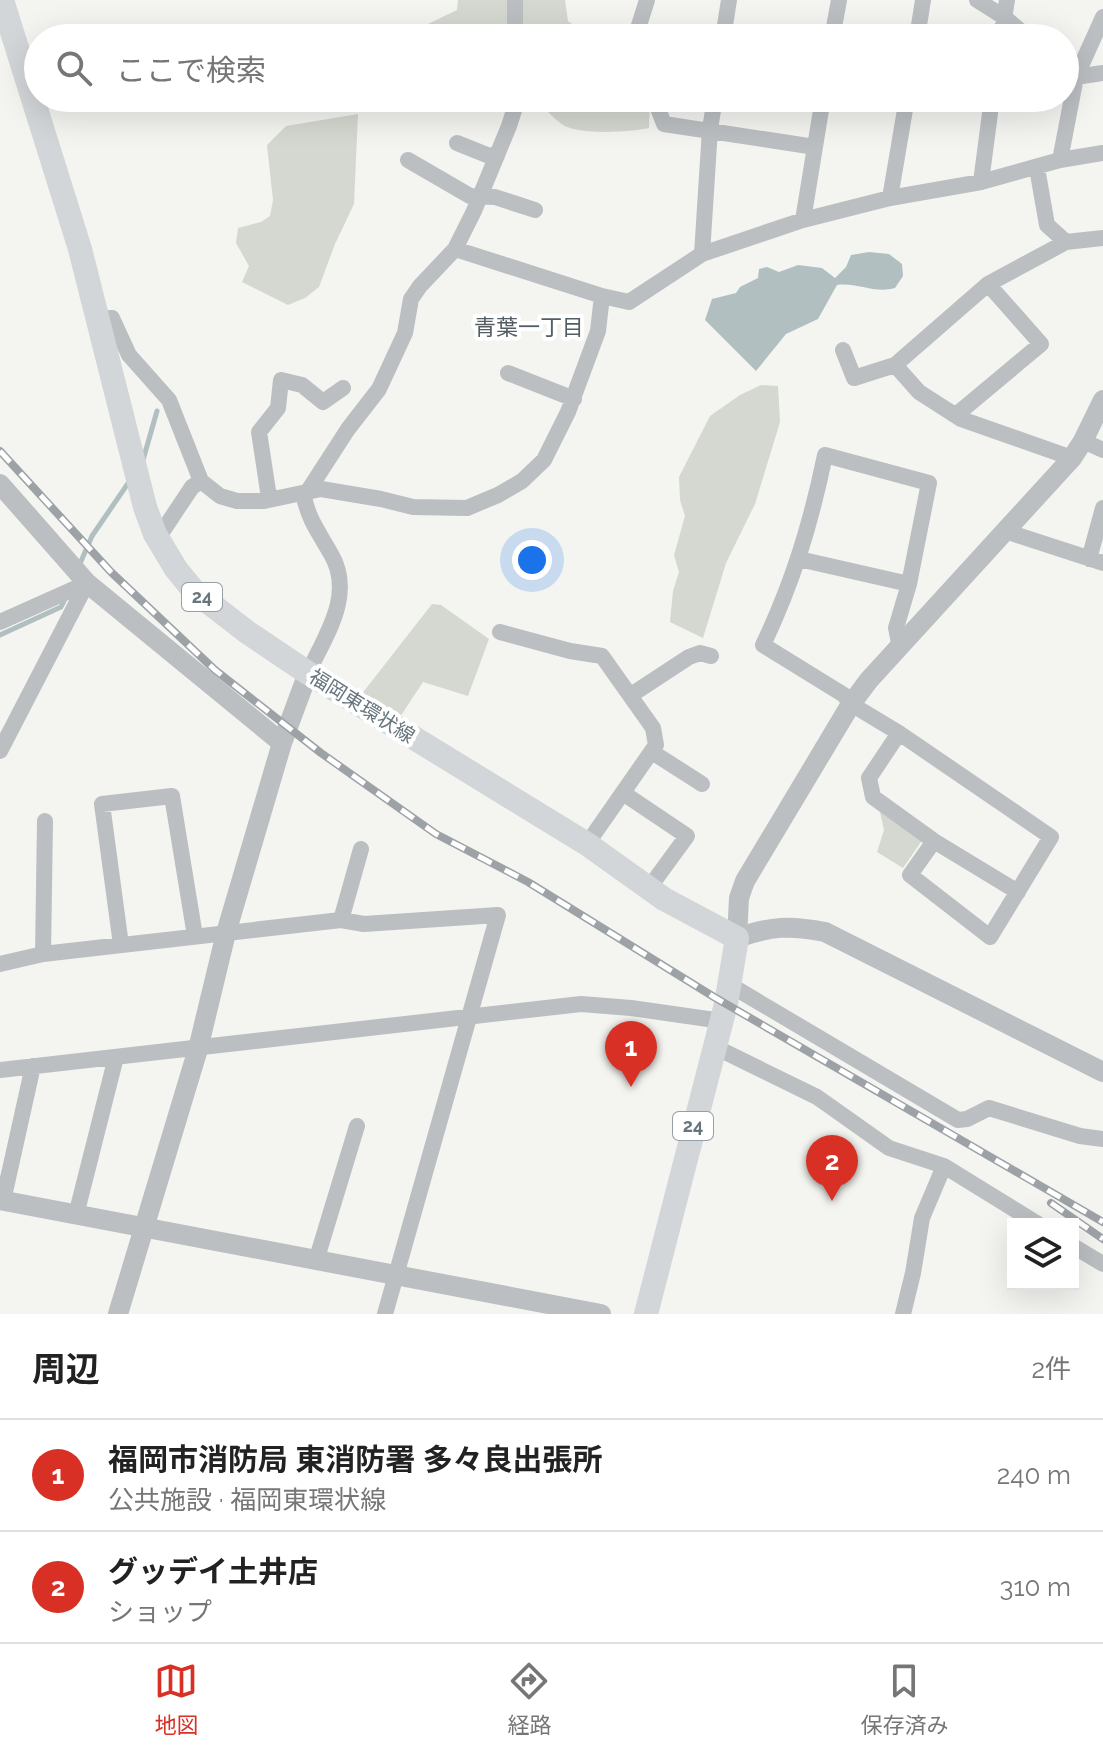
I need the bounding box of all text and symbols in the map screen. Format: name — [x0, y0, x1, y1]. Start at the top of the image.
search box — [24, 24, 1079, 112]
icon: search — [52, 46, 96, 90]
text: ここで検索 — [116, 53, 266, 88]
district label: 青葉一丁目 — [474, 314, 584, 340]
your location — [512, 540, 552, 580]
road number: 24 — [182, 583, 222, 611]
street label: 福岡東環状線 — [305, 664, 419, 748]
pin: 1 — [605, 1021, 657, 1087]
road number: 24 — [673, 1112, 713, 1140]
pin: 2 — [806, 1135, 858, 1201]
map controls — [1007, 1218, 1079, 1290]
button: layers — [1007, 1218, 1079, 1290]
text: 周辺 — [32, 1349, 100, 1389]
text: 2件 — [1031, 1354, 1071, 1384]
text: 福岡市消防局 東消防署 多々良出張所 — [108, 1442, 602, 1477]
text: 1 — [52, 1460, 64, 1490]
text: 240 m — [997, 1460, 1071, 1490]
text: 公共施設 · 福岡東環状線 — [108, 1485, 386, 1515]
text: グッデイ土井店 — [108, 1554, 318, 1589]
text: 2 — [51, 1572, 65, 1602]
text: 310 m — [1000, 1572, 1071, 1602]
text: ショップ — [108, 1597, 212, 1627]
tab: 地図 — [154, 1659, 199, 1739]
tab: 経路 — [507, 1659, 552, 1739]
tab: 保存済み — [860, 1659, 949, 1739]

